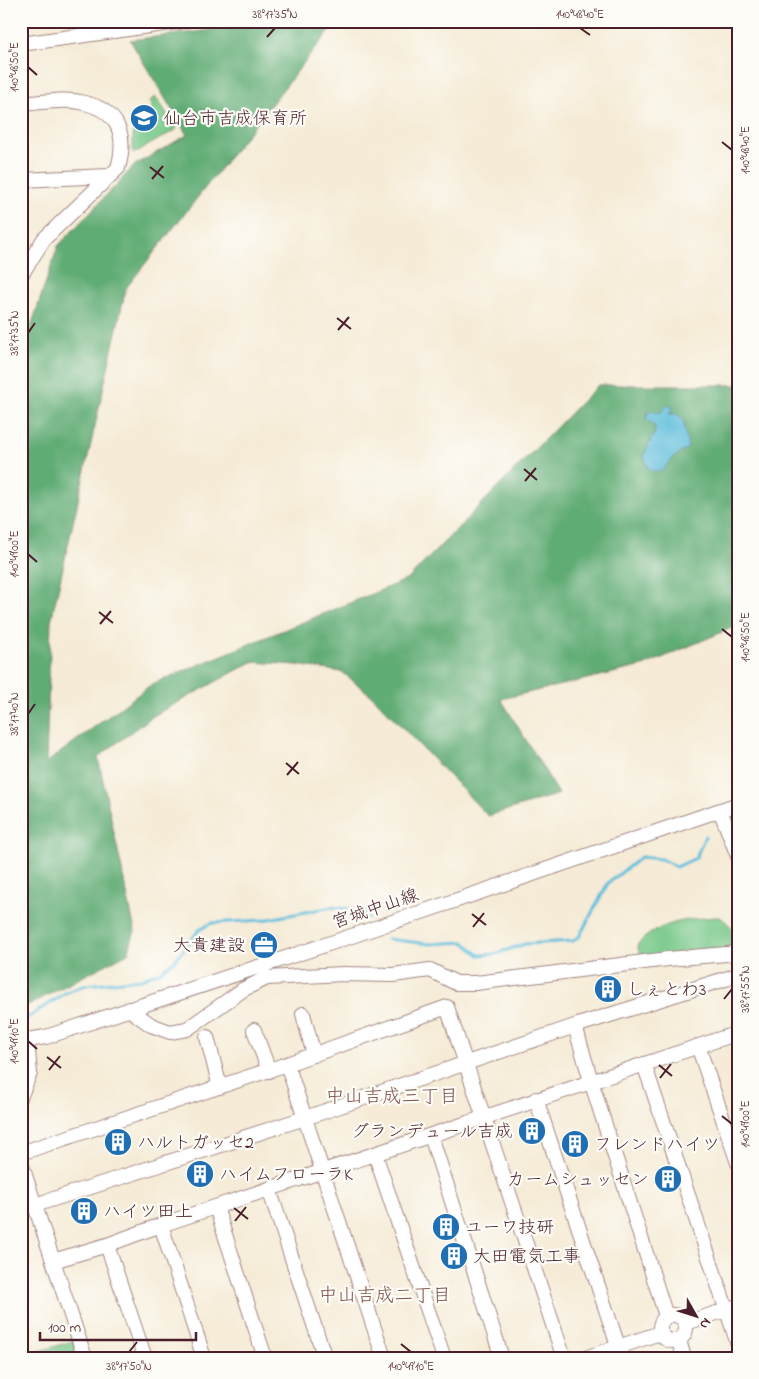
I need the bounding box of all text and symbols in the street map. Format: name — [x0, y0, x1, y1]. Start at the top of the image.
text: 38°17'35"N — [252, 6, 298, 24]
text: 140°48'40"E — [556, 6, 604, 24]
text: 140°48'50"E — [6, 42, 24, 92]
school or university icon: 仙台市吉成保育所 — [129, 103, 159, 133]
place label: 仙台市吉成保育所 — [163, 107, 307, 133]
text: 140°48'40"E — [737, 126, 755, 174]
text: 38°17'35"N — [6, 310, 24, 356]
text: 140°49'00"E — [6, 530, 24, 578]
text: 140°48'50"E — [737, 612, 755, 662]
text: 38°17'40"N — [6, 692, 24, 736]
street label: 宮城中山線 — [329, 883, 422, 937]
office icon: 大貴建設 — [249, 930, 279, 960]
place label: 大貴建設 — [173, 934, 245, 960]
text: 38°17'55"N — [737, 965, 755, 1013]
building icon: しぇとわ3 — [593, 974, 623, 1004]
place label: しぇとわ3 — [627, 978, 706, 1004]
text: 140°49'10"E — [6, 1018, 24, 1064]
district label: 中山吉成三丁目 — [325, 1084, 459, 1111]
text: 140°49'00"E — [737, 1100, 755, 1148]
building icon: グランデュール吉成 — [517, 1116, 547, 1146]
place label: グランデュール吉成 — [351, 1120, 513, 1146]
building icon: ハルトガッセ2 — [103, 1127, 133, 1157]
building icon: フレンドハイツ — [560, 1129, 590, 1159]
place label: ハルトガッセ2 — [137, 1131, 254, 1157]
place label: フレンドハイツ — [594, 1133, 720, 1159]
building icon: ハイムフローラK — [185, 1159, 215, 1189]
place label: ハイムフローラK — [219, 1163, 353, 1189]
building icon: カームシュッセン — [653, 1164, 683, 1194]
place label: カームシュッセン — [507, 1168, 649, 1194]
building icon: ハイツ田上 — [69, 1196, 99, 1226]
place label: ハイツ田上 — [103, 1200, 193, 1226]
building icon: ユーワ技研 — [431, 1212, 461, 1242]
place label: ユーワ技研 — [465, 1216, 554, 1242]
building icon: 大田電気工事 — [439, 1241, 469, 1271]
place label: 大田電気工事 — [473, 1245, 581, 1271]
district label: 中山吉成二丁目 — [318, 1283, 452, 1310]
north arrow — [672, 1292, 722, 1342]
scale bar — [40, 1309, 196, 1341]
text: N — [694, 1313, 716, 1334]
text: 100 m — [48, 1317, 81, 1339]
text: 38°17'50"N — [106, 1358, 152, 1376]
text: 140°49'10"E — [388, 1358, 434, 1376]

